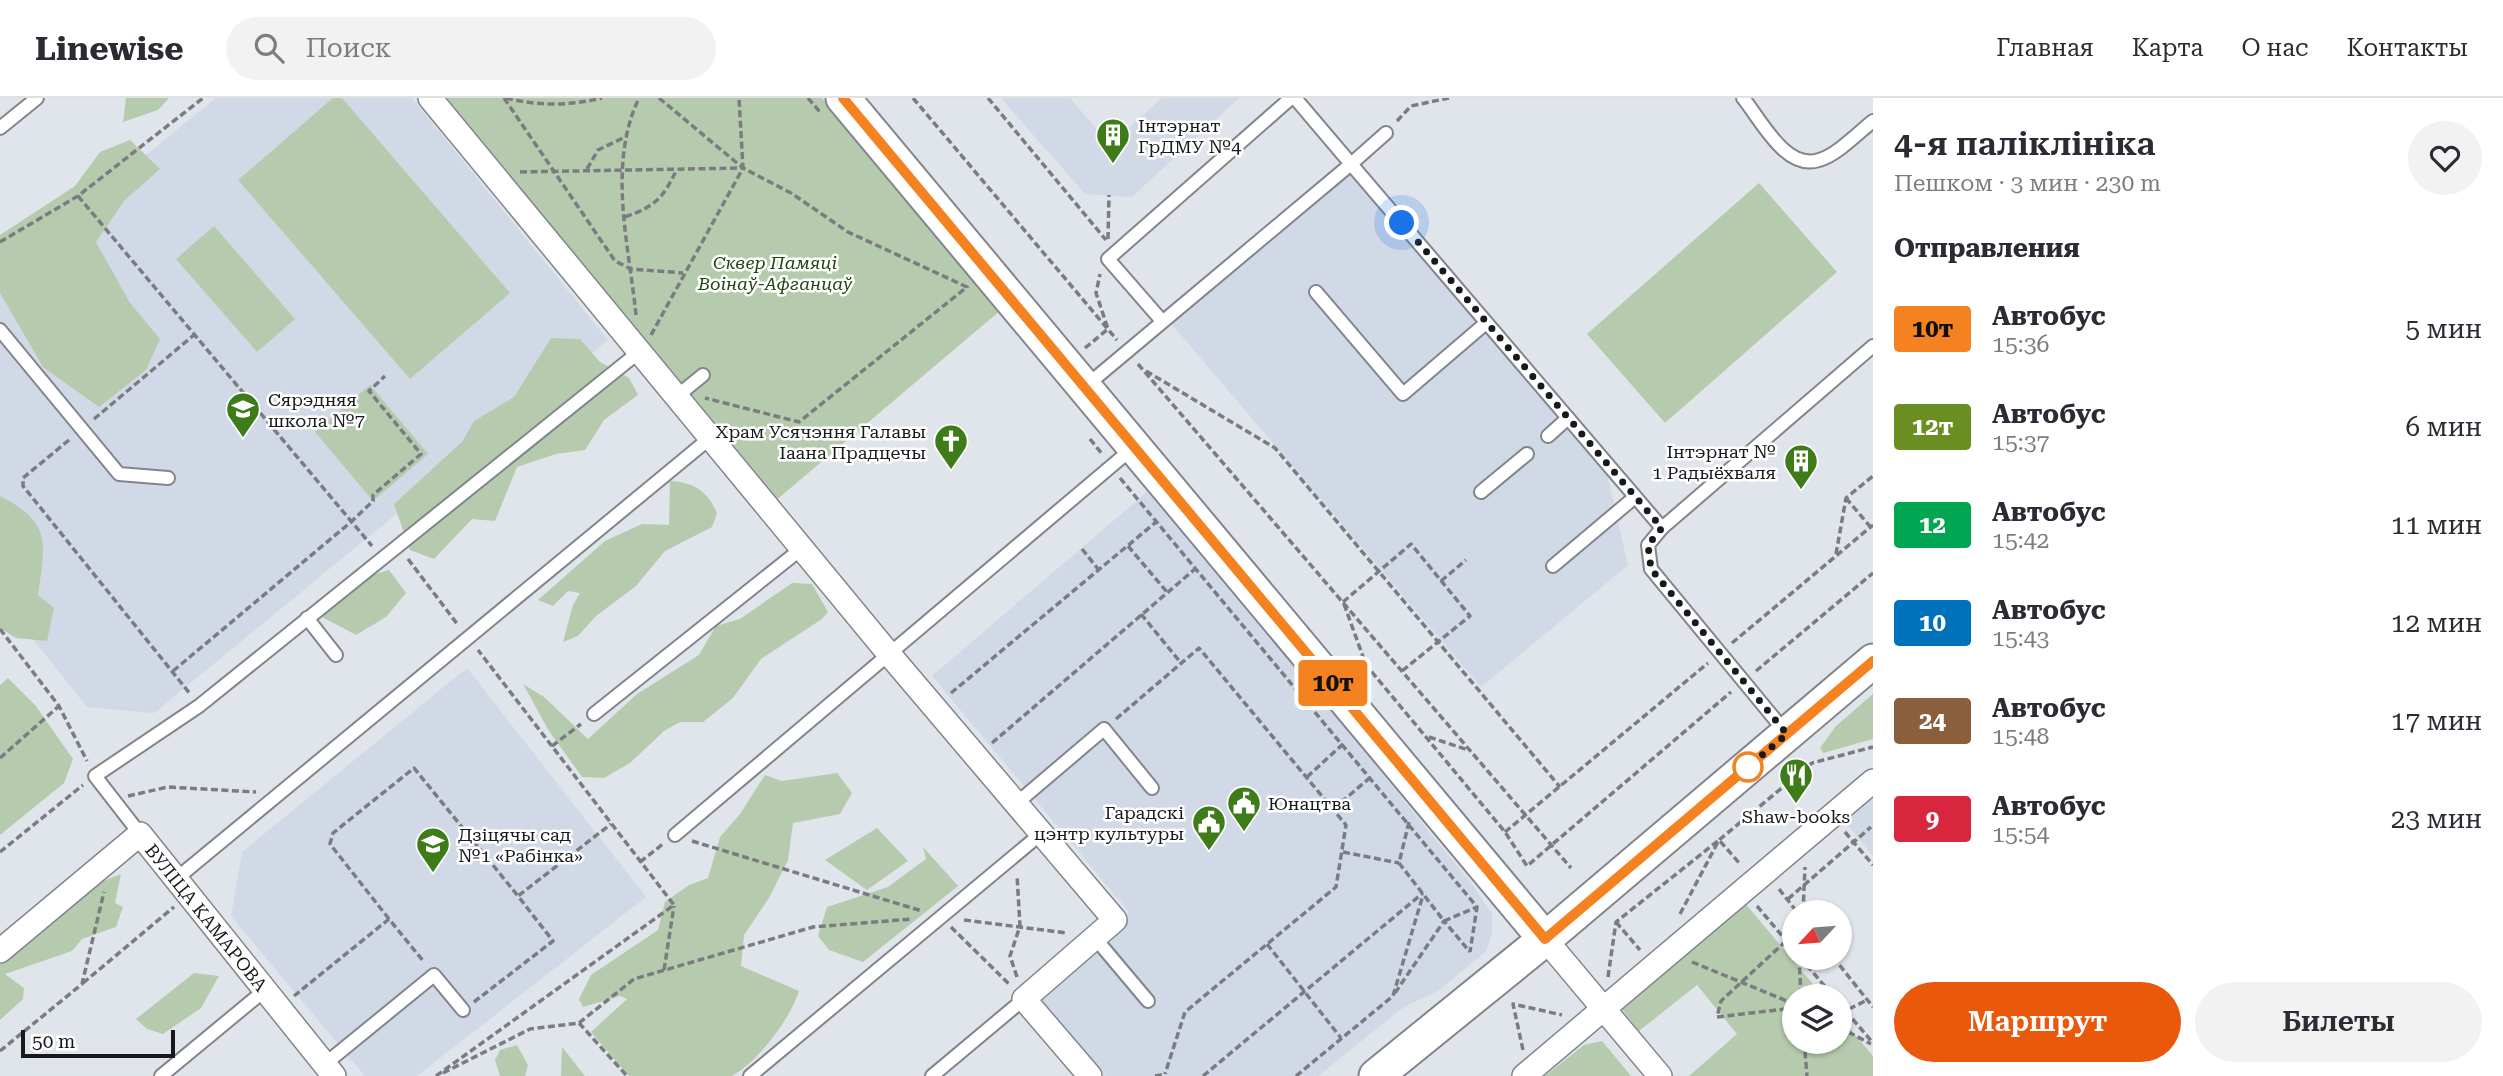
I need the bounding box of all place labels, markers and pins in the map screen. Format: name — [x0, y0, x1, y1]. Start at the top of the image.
place label: Інтэрнат ГрДМУ №4 — [1138, 115, 1241, 157]
building icon: Інтэрнат ГрДМУ №4 — [1094, 116, 1132, 165]
place label: Сярэдняя школа №7 — [268, 389, 365, 431]
school or university icon: Сярэдняя школа №7 — [224, 390, 262, 439]
place label: Храм Усячэння Галавы Іаана Прадцечы — [715, 421, 926, 463]
church icon: Храм Усячэння Галавы Іаана Прадцечы — [932, 422, 970, 471]
place label: Інтэрнат № 1 Радыёхваля — [1652, 441, 1776, 483]
building icon: Інтэрнат № 1 Радыёхваля — [1782, 442, 1820, 491]
unlabelled marker — [1733, 752, 1763, 782]
restaurant icon: Shaw-books — [1777, 756, 1815, 805]
public building icon: Юнацтва — [1225, 784, 1263, 833]
place label: Юнацтва — [1268, 793, 1351, 814]
place label: Гарадскі цэнтр культуры — [1034, 802, 1184, 844]
public building icon: Гарадскі цэнтр культуры — [1190, 803, 1228, 852]
place label: Shaw-books — [1742, 806, 1850, 827]
place label: Дзіцячы сад №1 «Рабінка» — [458, 824, 583, 866]
school or university icon: Дзіцячы сад №1 «Рабінка» — [414, 825, 452, 874]

